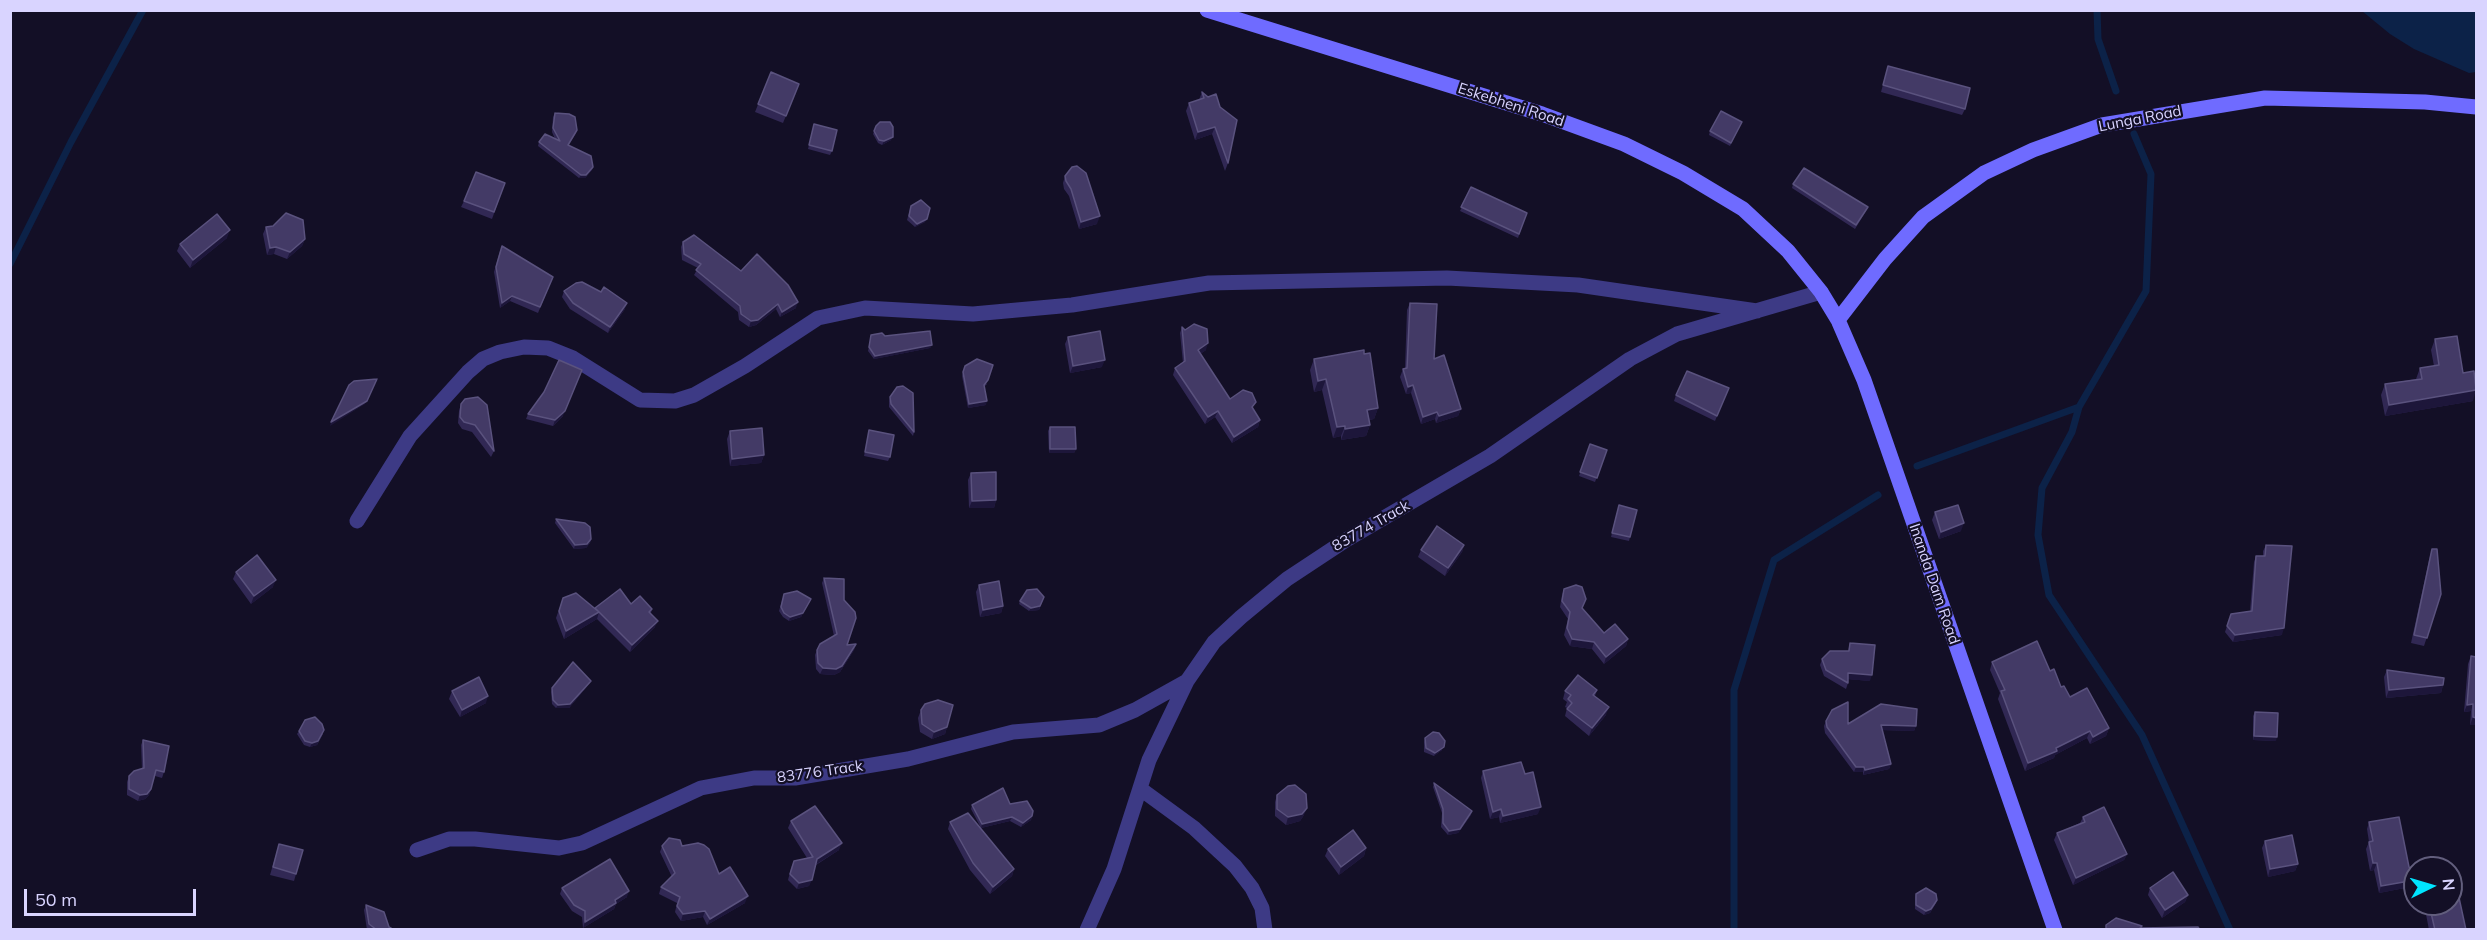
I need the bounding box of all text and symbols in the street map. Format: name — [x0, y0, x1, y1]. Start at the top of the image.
street label: Eskebheni Road — [1456, 79, 1566, 131]
street label: Lunga Road — [2097, 102, 2183, 136]
street label: 83774 Track — [1329, 497, 1413, 555]
street label: Inanda Dam Road — [1905, 521, 1963, 647]
street label: 83776 Track — [776, 757, 864, 787]
north arrow — [2403, 856, 2463, 916]
scale bar — [27, 877, 200, 915]
text: N — [2438, 878, 2459, 892]
text: 50 m — [35, 888, 77, 911]

